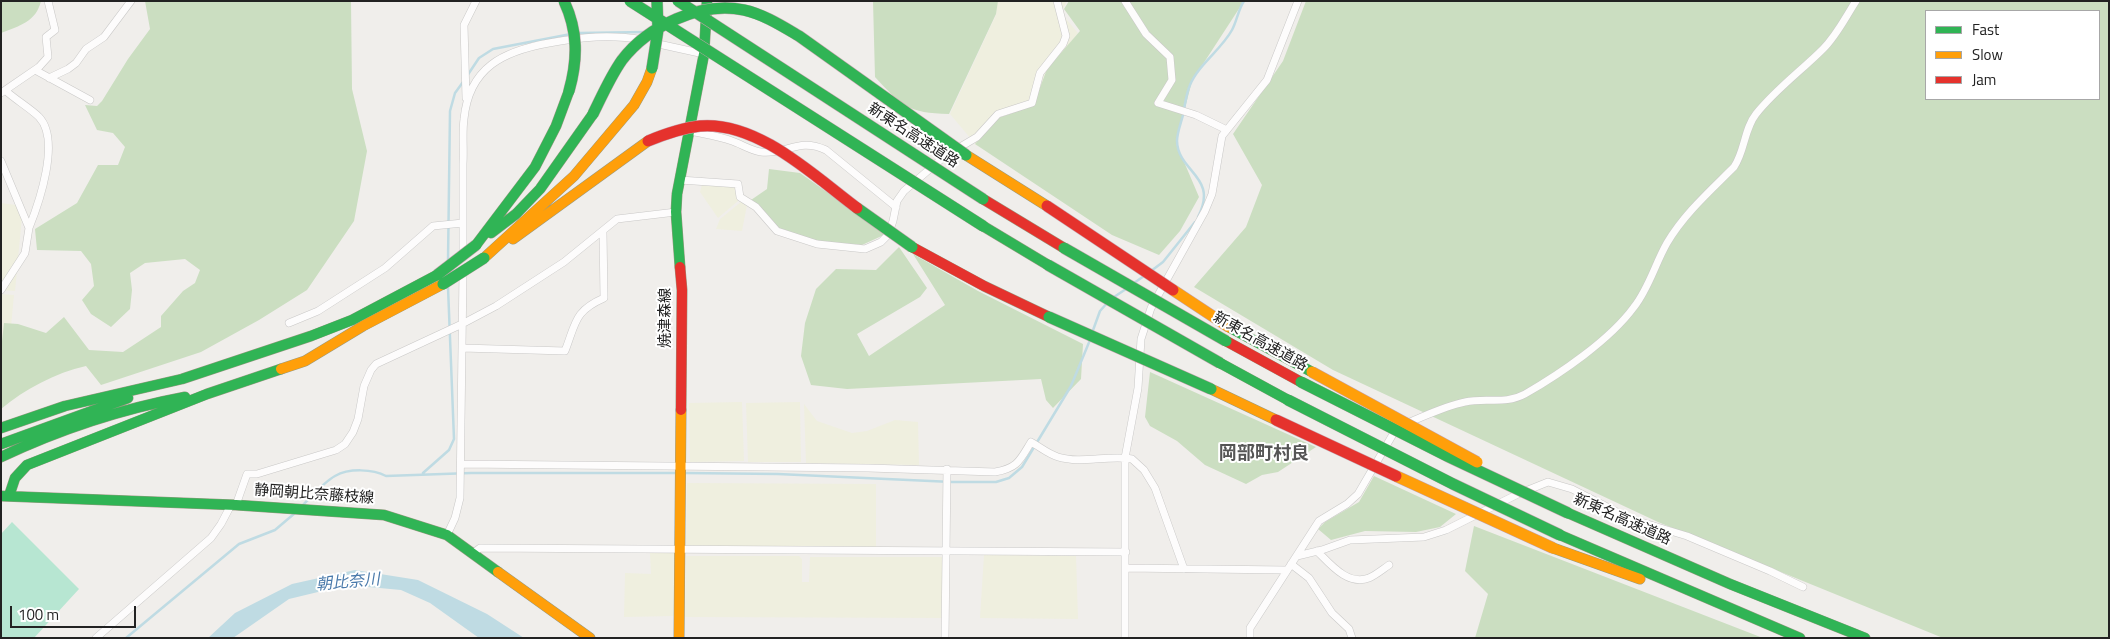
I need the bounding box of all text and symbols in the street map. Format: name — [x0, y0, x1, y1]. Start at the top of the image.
legend — [1925, 10, 2100, 100]
text: Fast — [1972, 18, 1999, 41]
text: Slow — [1972, 43, 2003, 66]
text: Jam — [1972, 68, 1996, 91]
street label: 新東名高速道路 — [864, 100, 962, 172]
street label: 焼津森線 — [657, 288, 675, 348]
street label: 新東名高速道路 — [1210, 309, 1310, 375]
district label: 岡部町村良 — [1219, 444, 1309, 466]
street label: 静岡朝比奈藤枝線 — [254, 482, 374, 508]
street label: 新東名高速道路 — [1570, 490, 1674, 550]
water label: 朝比奈川 — [315, 571, 381, 595]
scale bar — [12, 596, 139, 628]
text: 100 m — [18, 603, 59, 626]

